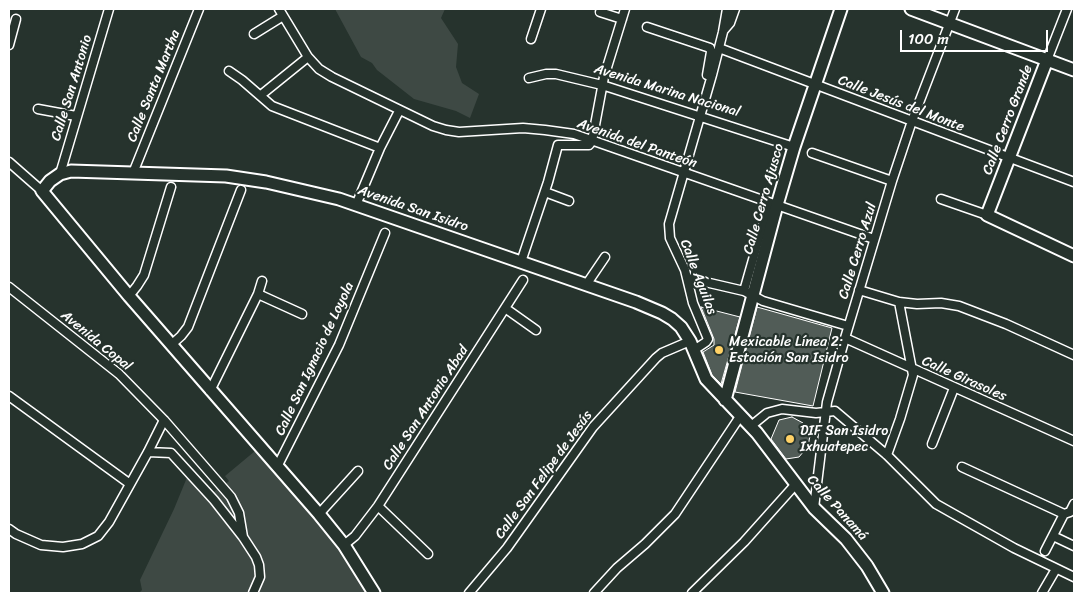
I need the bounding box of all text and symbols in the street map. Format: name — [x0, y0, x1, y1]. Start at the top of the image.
scale bar — [903, 20, 1050, 52]
text: 100 m — [908, 26, 949, 52]
street label: Calle Santa Martha — [124, 27, 184, 145]
street label: Calle San Antonio — [48, 33, 96, 143]
street label: Avenida Marina Nacional — [592, 61, 742, 121]
street label: Calle Cerro Grande — [979, 63, 1037, 177]
street label: Calle Jesús del Monte — [835, 72, 967, 136]
street label: Avenida del Panteón — [575, 116, 699, 172]
street label: Calle Cerro Ajusco — [740, 142, 788, 256]
street label: Avenida San Isidro — [356, 182, 470, 236]
street label: Calle Cerro Azul — [835, 201, 881, 301]
street label: Calle Águilas — [676, 237, 720, 317]
street label: Calle San Ignacio de Loyola — [272, 280, 358, 438]
street label: Avenida Copal — [57, 307, 135, 375]
place label: Mexicable Línea 2: Estación San Isidro — [729, 334, 849, 367]
street label: Calle San Antonio Abad — [380, 343, 472, 473]
marker: Mexicable Línea 2: Estación San Isidro — [713, 344, 725, 356]
street label: Calle Girasoles — [919, 353, 1009, 405]
street label: Calle San Felipe de Jesús — [492, 408, 596, 542]
place label: DIF San Isidro Ixhuatepec — [800, 423, 888, 456]
marker: DIF San Isidro Ixhuatepec — [784, 433, 796, 445]
street label: Calle Panamá — [803, 472, 871, 544]

